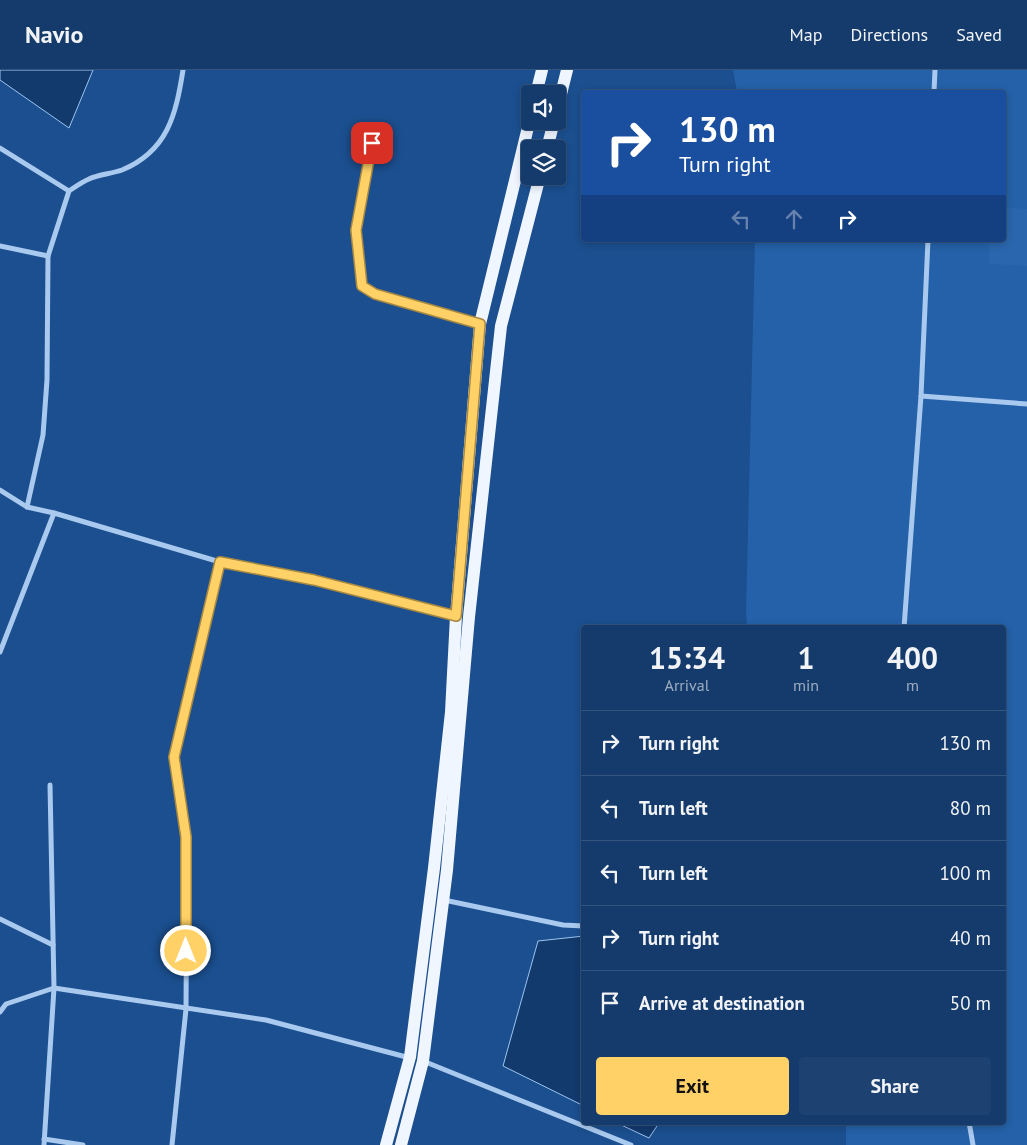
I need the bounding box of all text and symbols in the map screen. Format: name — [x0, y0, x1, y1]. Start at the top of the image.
text: Navio — [25, 19, 83, 50]
text: Map — [790, 23, 822, 46]
text: Directions — [850, 23, 928, 46]
text: Saved — [956, 23, 1002, 46]
map controls — [521, 85, 566, 185]
button: sound — [521, 85, 566, 130]
text: 130 m — [679, 106, 776, 152]
icon: right — [596, 110, 661, 175]
pin — [351, 122, 393, 164]
icon: arrive — [358, 129, 386, 157]
button: layers — [521, 140, 566, 185]
text: Turn right — [679, 150, 771, 178]
icon: left — [727, 205, 755, 233]
icon: ahead — [780, 205, 808, 233]
icon: right — [833, 205, 861, 233]
text: 15:34 — [649, 638, 725, 677]
text: 1 — [798, 638, 815, 677]
text: 400 — [887, 638, 938, 677]
text: Arrival — [665, 675, 709, 695]
text: min — [793, 675, 819, 695]
text: m — [906, 675, 919, 695]
icon: right — [596, 729, 624, 757]
text: Turn right — [639, 731, 719, 755]
text: 130 m — [939, 731, 991, 755]
icon: left — [596, 794, 624, 822]
text: Turn left — [639, 796, 708, 820]
text: 80 m — [950, 796, 991, 820]
icon: left — [596, 859, 624, 887]
text: Turn left — [639, 861, 708, 885]
text: 100 m — [939, 861, 991, 885]
position arrow — [159, 924, 211, 976]
icon: right — [596, 924, 624, 952]
text: Turn right — [639, 926, 719, 950]
text: 40 m — [950, 926, 991, 950]
icon: arrive — [596, 989, 624, 1017]
text: Arrive at destination — [639, 991, 805, 1015]
text: 50 m — [950, 991, 991, 1015]
button: Exit — [596, 1057, 789, 1115]
button: Share — [799, 1057, 991, 1115]

